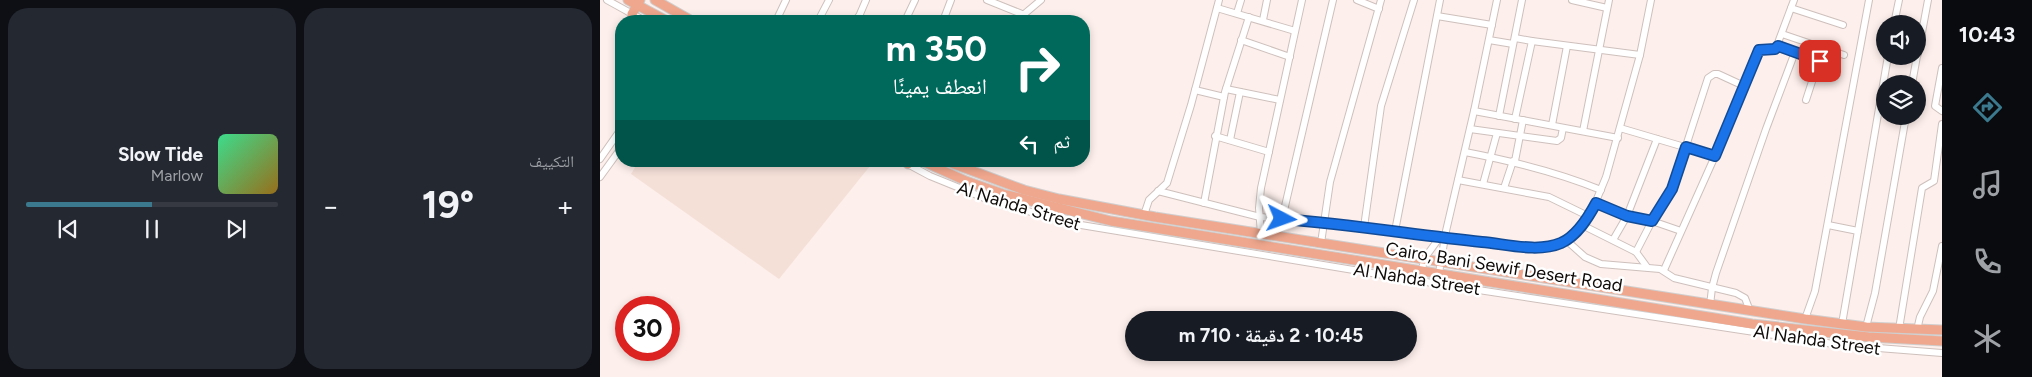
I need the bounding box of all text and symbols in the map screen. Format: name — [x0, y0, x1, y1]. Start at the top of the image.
map controls — [1876, 15, 1926, 125]
button: sound — [1876, 15, 1926, 65]
text: 10:43 — [1959, 21, 2015, 48]
text: 350 m — [886, 28, 987, 70]
icon: right — [1005, 35, 1070, 100]
pin — [1799, 40, 1841, 82]
icon: arrive — [1806, 47, 1834, 75]
text: انعطف يمينًا — [893, 73, 987, 100]
button: layers — [1876, 75, 1926, 125]
icon: directions — [1970, 90, 2005, 125]
icon: left — [1015, 130, 1043, 158]
text: ثم — [1053, 130, 1070, 153]
text: Slow Tide — [118, 143, 203, 166]
text: التكييف — [529, 152, 574, 171]
text: Marlow — [151, 166, 203, 185]
icon: music — [1970, 167, 2005, 202]
street label: Al Nahda Street — [954, 177, 1084, 235]
text: 19° — [422, 182, 474, 228]
text: − — [322, 189, 339, 223]
text: + — [557, 189, 574, 223]
position arrow — [1255, 192, 1307, 244]
icon: previous — [54, 215, 82, 243]
icon: pause — [138, 215, 166, 243]
icon: next — [222, 215, 250, 243]
street label: Cairo, Bani Sewif Desert Road — [1384, 237, 1624, 297]
icon: phone — [1970, 244, 2005, 279]
street label: Al Nahda Street — [1352, 258, 1482, 300]
speed limit sign: 30 — [615, 296, 680, 361]
street label: Al Nahda Street — [1752, 320, 1882, 360]
icon: climate — [1970, 321, 2005, 356]
text: 10:45 · 2 دقيقة · 710 m — [1179, 324, 1363, 347]

